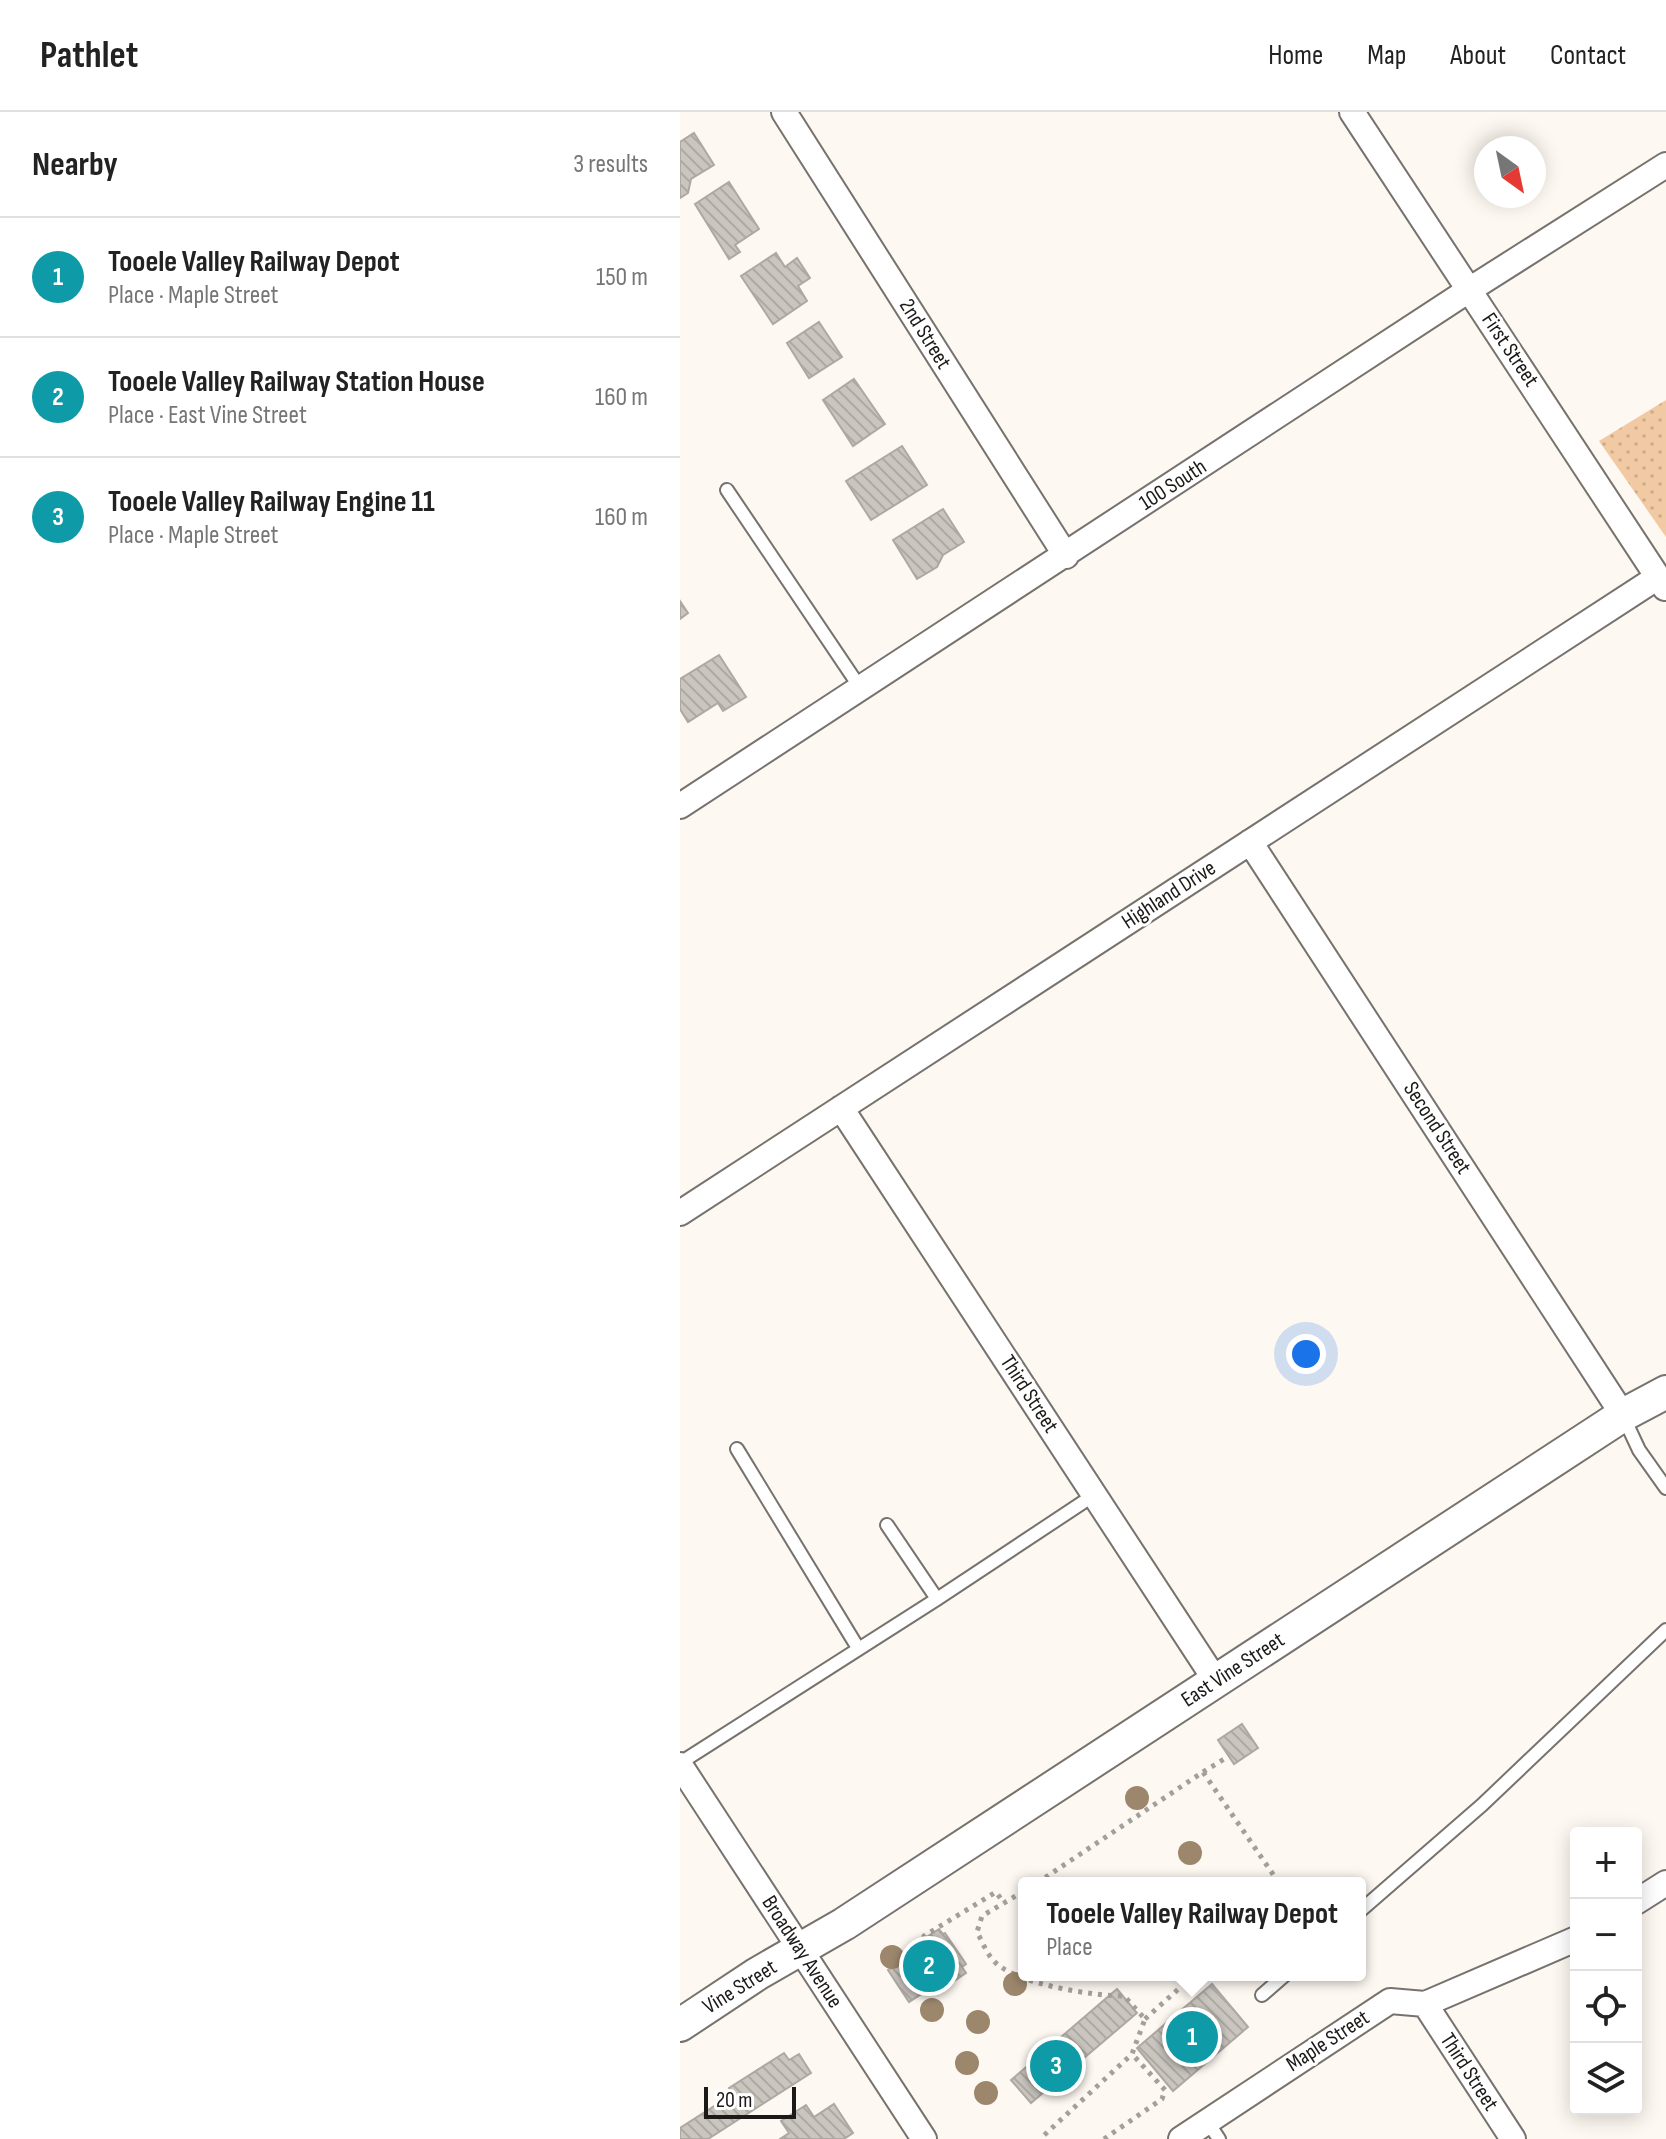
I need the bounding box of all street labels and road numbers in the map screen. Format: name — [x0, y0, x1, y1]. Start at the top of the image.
street label: 2nd Street — [893, 294, 957, 374]
street label: First Street — [1476, 308, 1545, 392]
street label: 100 South — [1134, 453, 1212, 517]
street label: Highland Drive — [1117, 855, 1221, 935]
street label: Second Street — [1397, 1077, 1477, 1179]
street label: Third Street — [994, 1350, 1064, 1438]
street label: East Vine Street — [1176, 1627, 1290, 1713]
street label: Broadway Avenue — [756, 1891, 848, 2013]
street label: Vine Street — [698, 1954, 782, 2020]
street label: Maple Street — [1281, 2004, 1375, 2078]
street label: Third Street — [1434, 2028, 1504, 2116]

